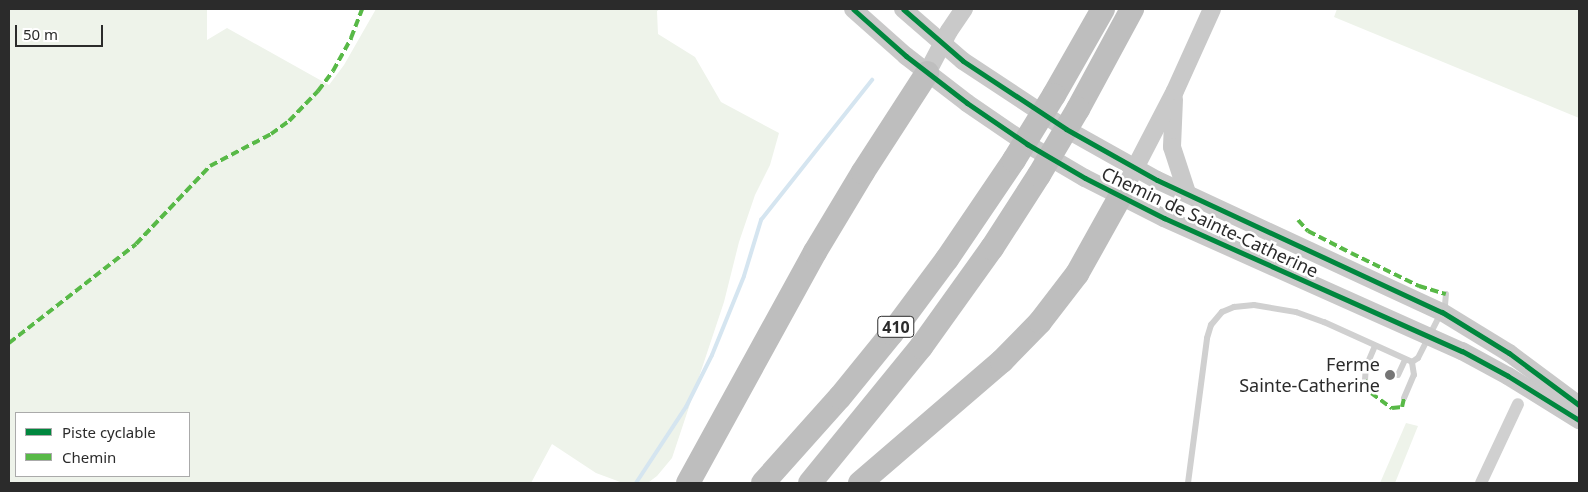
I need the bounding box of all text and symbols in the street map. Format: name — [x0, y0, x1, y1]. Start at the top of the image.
scale bar — [18, 15, 105, 47]
text: 50 m — [23, 24, 58, 44]
street label: Chemin de Sainte-Catherine — [1098, 162, 1322, 282]
road number: 410 — [877, 314, 915, 341]
place label: Ferme Sainte-Catherine — [1239, 354, 1380, 396]
marker: Ferme Sainte-Catherine — [1384, 369, 1396, 381]
legend — [15, 412, 190, 477]
text: Piste cyclable — [62, 422, 156, 442]
text: Chemin — [62, 447, 116, 467]

